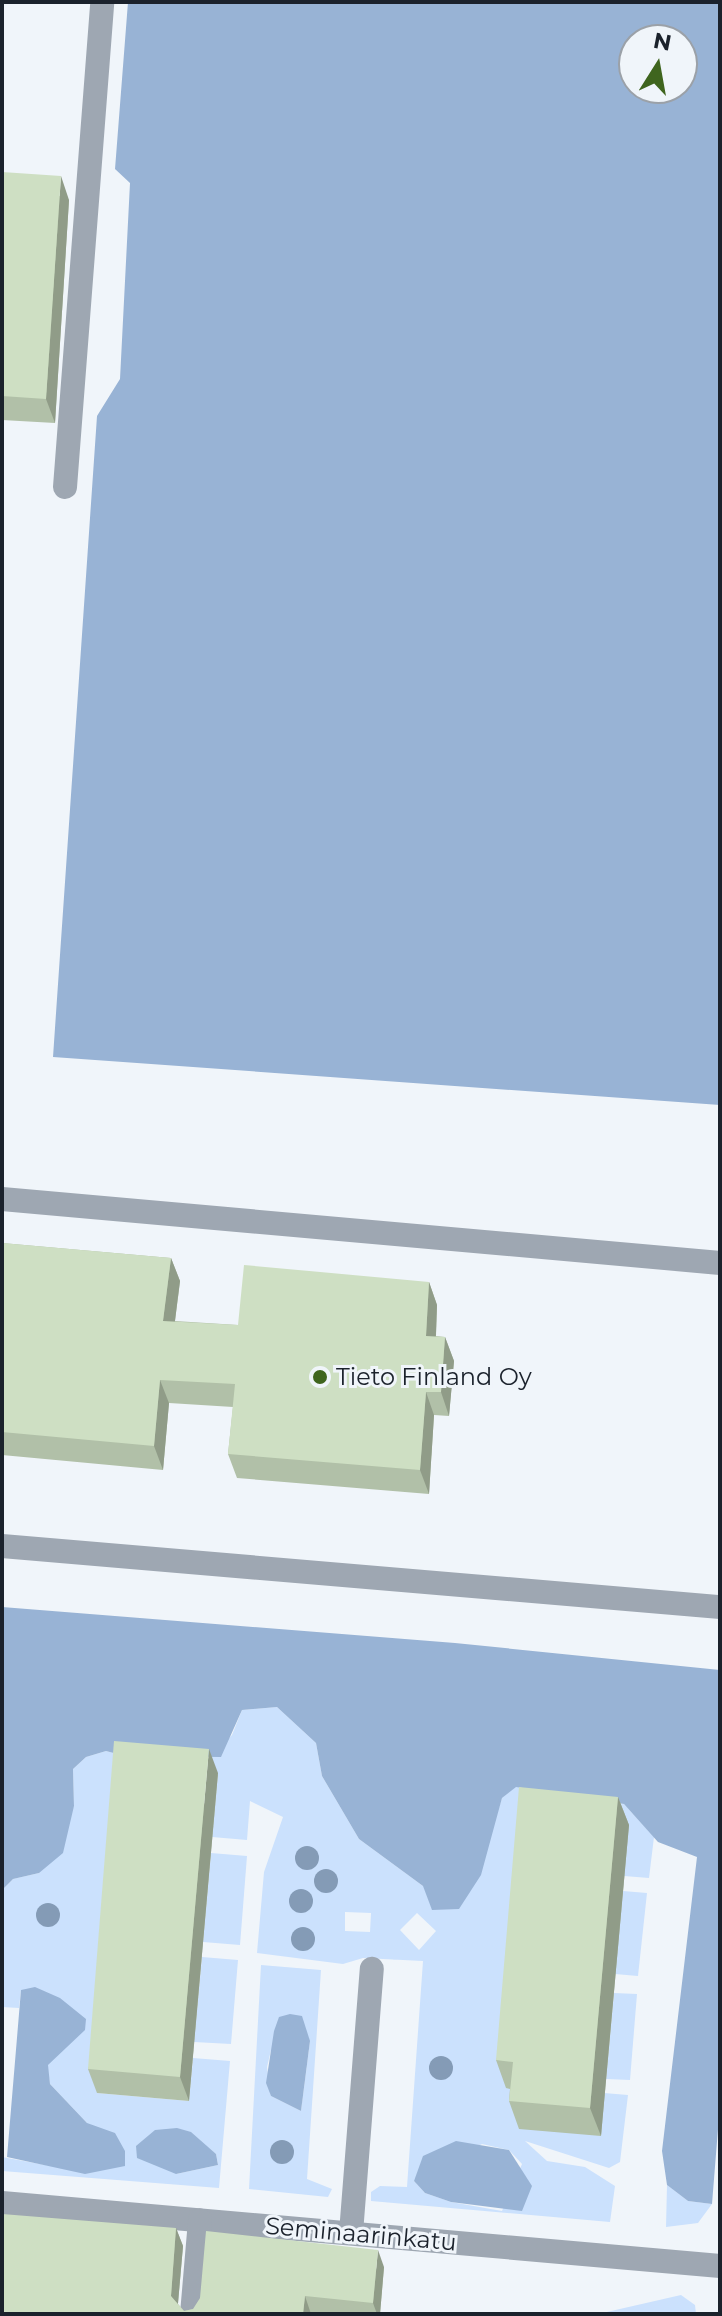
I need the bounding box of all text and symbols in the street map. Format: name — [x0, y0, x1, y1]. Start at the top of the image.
north arrow — [618, 24, 698, 104]
text: N — [651, 27, 674, 57]
place label: Tieto Finland Oy — [336, 1363, 532, 1391]
marker: Tieto Finland Oy — [311, 1368, 329, 1386]
street label: Seminaarinkatu — [264, 2211, 458, 2257]

